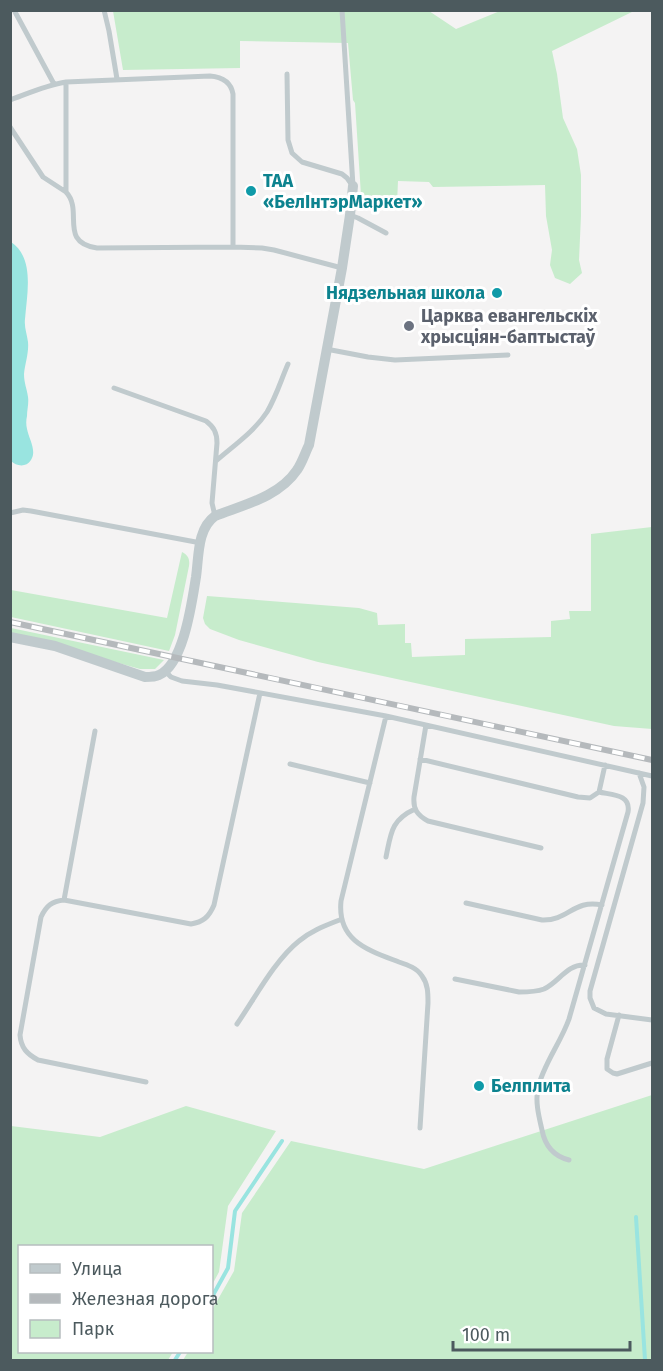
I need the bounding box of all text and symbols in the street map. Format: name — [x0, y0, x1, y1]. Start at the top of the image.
place label: ТАА «БелІнтэрМаркет» — [263, 170, 422, 213]
marker: ТАА «БелІнтэрМаркет» — [244, 184, 258, 198]
place label: Нядзельная школа — [326, 282, 485, 304]
marker: Нядзельная школа — [490, 286, 504, 300]
place label: Царква евангельскіх хрысціян-баптыстаў — [420, 305, 598, 348]
marker: Царква евангельскіх хрысціян-баптыстаў — [402, 319, 416, 333]
place label: Белплита — [491, 1075, 571, 1097]
marker: Белплита — [472, 1079, 486, 1093]
legend — [18, 1245, 213, 1353]
text: Улица — [72, 1258, 122, 1280]
text: Железная дорога — [72, 1288, 219, 1310]
scale bar — [453, 1314, 630, 1352]
text: Парк — [72, 1318, 115, 1340]
text: 100 m — [462, 1324, 510, 1346]

